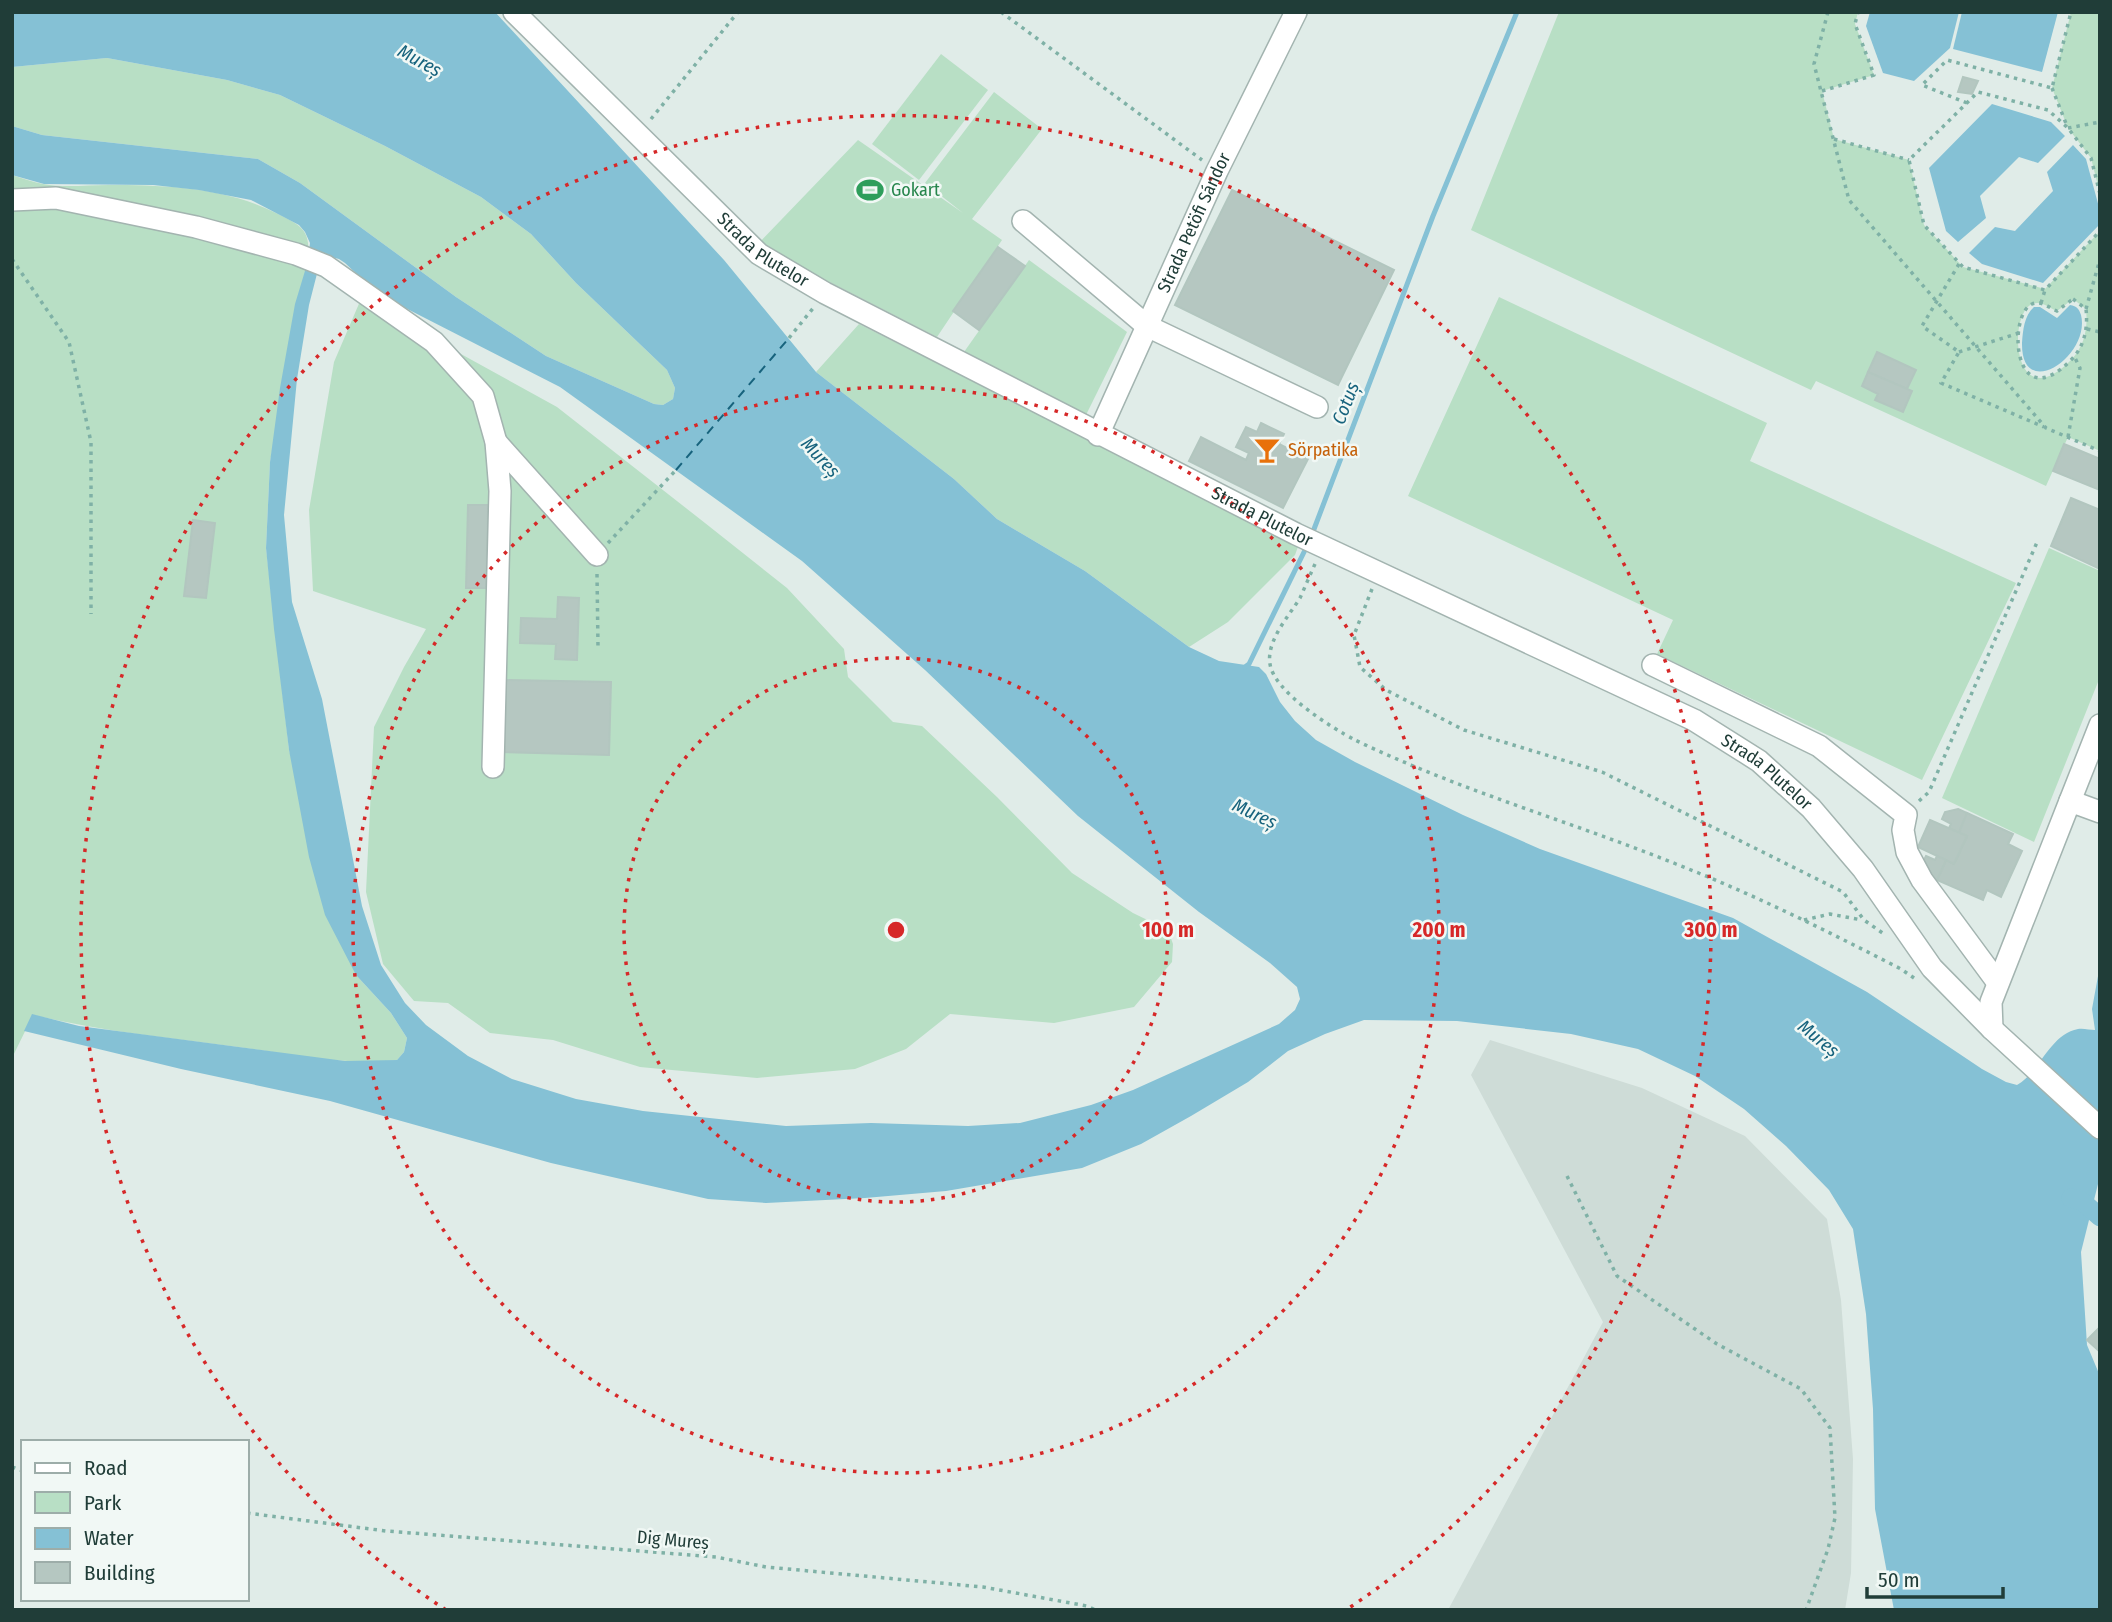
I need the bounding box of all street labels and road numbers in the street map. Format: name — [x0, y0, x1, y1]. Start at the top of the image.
street label: Strada Petöfi Sándor — [1153, 148, 1236, 296]
street label: Strada Plutelor — [712, 208, 813, 292]
street label: Strada Plutelor — [1208, 482, 1317, 552]
street label: Strada Plutelor — [1717, 729, 1817, 815]
street label: Dig Mureș — [636, 1526, 710, 1554]

